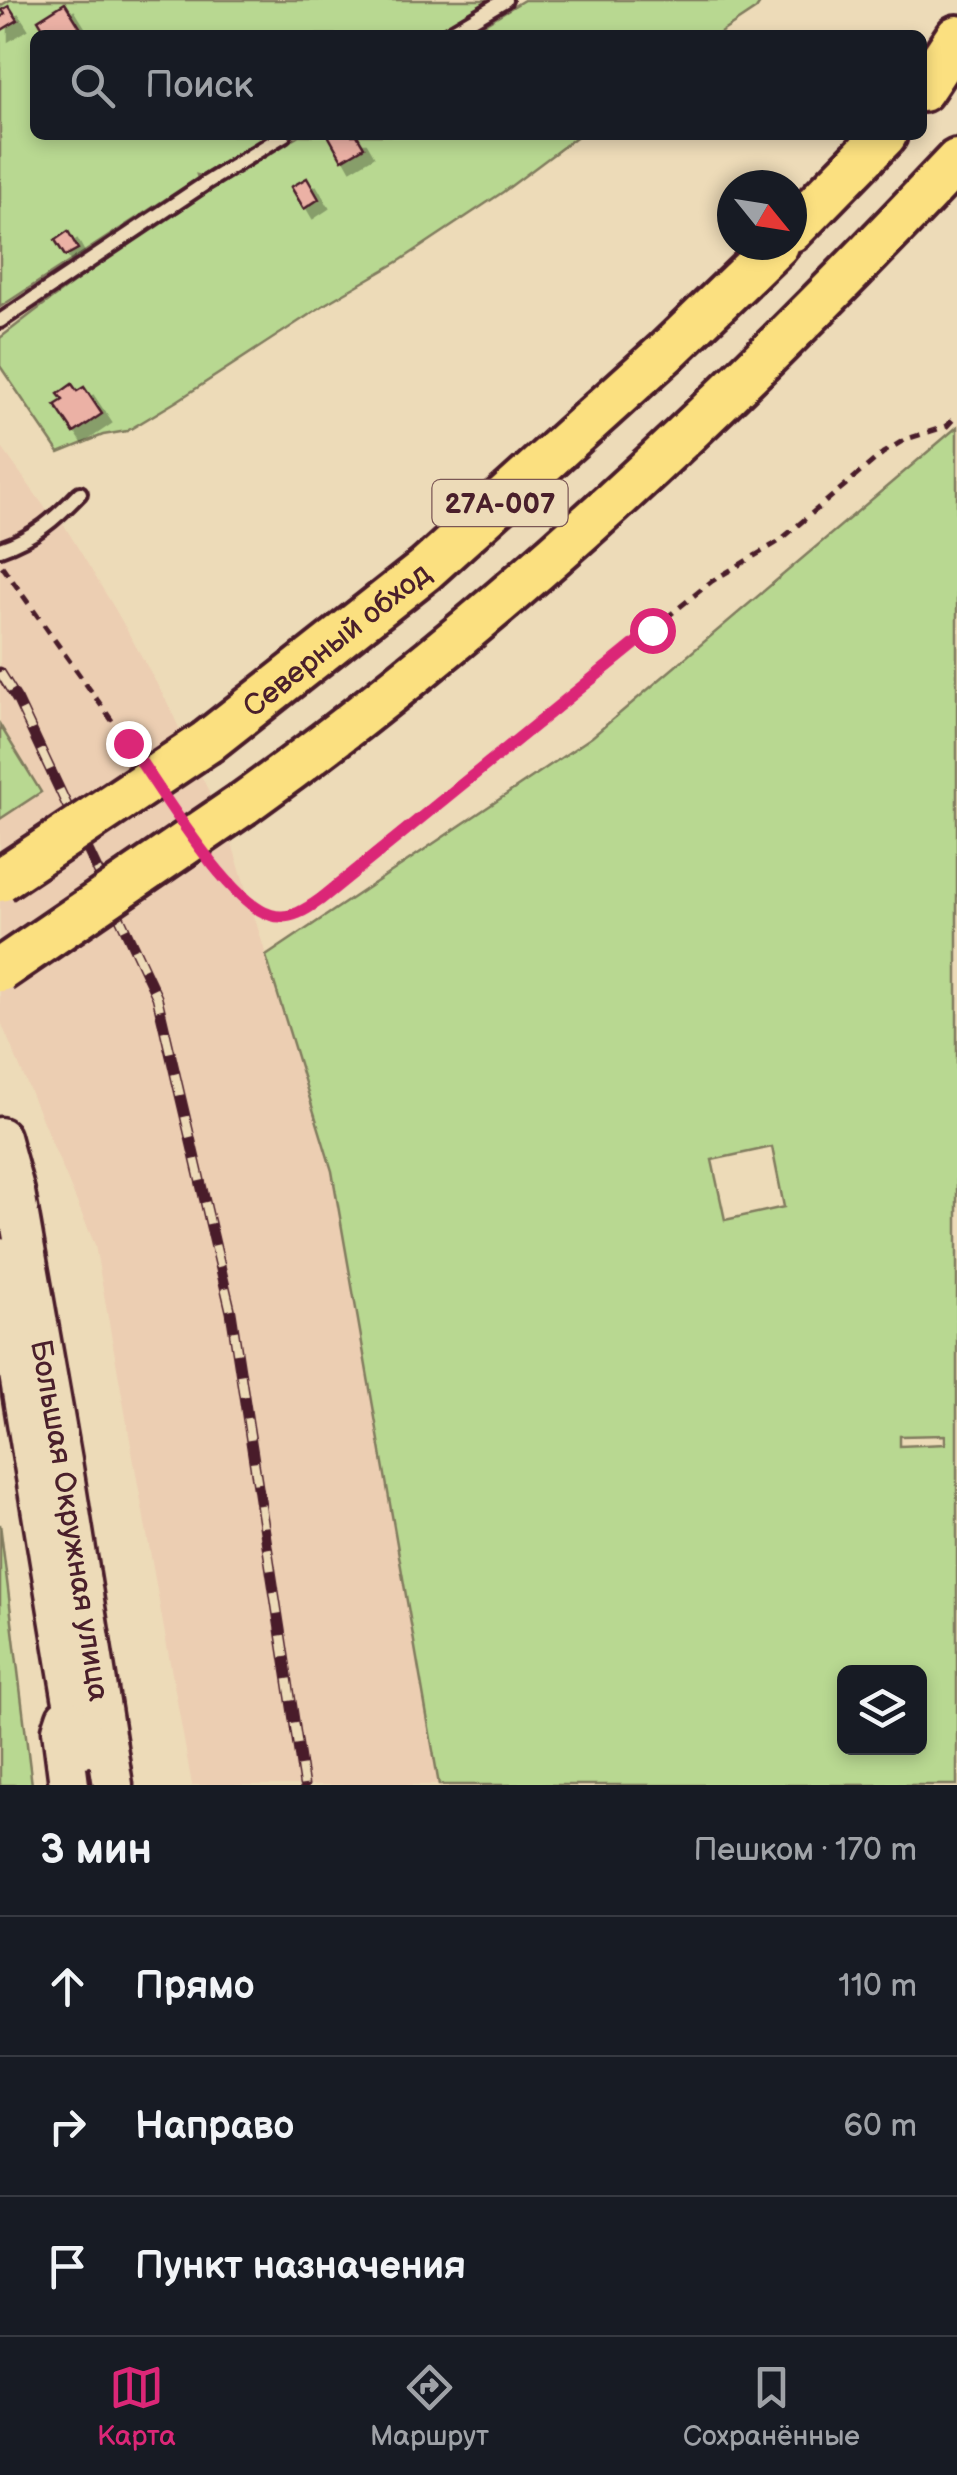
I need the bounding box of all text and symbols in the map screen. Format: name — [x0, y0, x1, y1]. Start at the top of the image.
search box — [30, 30, 927, 140]
icon: search — [65, 58, 120, 113]
text: Поиск — [145, 63, 253, 108]
north arrow — [717, 170, 807, 260]
road number: 27А-007 — [432, 480, 568, 526]
street label: Северный обход — [236, 556, 438, 726]
route start — [630, 608, 676, 654]
route end — [106, 721, 152, 767]
street label: Большая Окружная улица — [22, 1337, 117, 1704]
map controls — [837, 1665, 927, 1755]
button: layers — [837, 1665, 927, 1755]
text: 3 мин — [40, 1825, 152, 1876]
text: Пешком · 170 m — [693, 1831, 917, 1870]
icon: ahead — [40, 1959, 95, 2014]
text: Прямо — [135, 1964, 254, 2009]
text: 110 m — [838, 1967, 917, 2006]
icon: right — [40, 2099, 95, 2154]
text: Направо — [135, 2104, 294, 2149]
text: 60 m — [844, 2107, 917, 2146]
icon: arrive — [40, 2239, 95, 2294]
text: Пункт назначения — [135, 2244, 466, 2289]
tab: Карта — [97, 2360, 176, 2453]
tab: Маршрут — [370, 2360, 489, 2453]
tab: Сохранённые — [683, 2360, 860, 2453]

